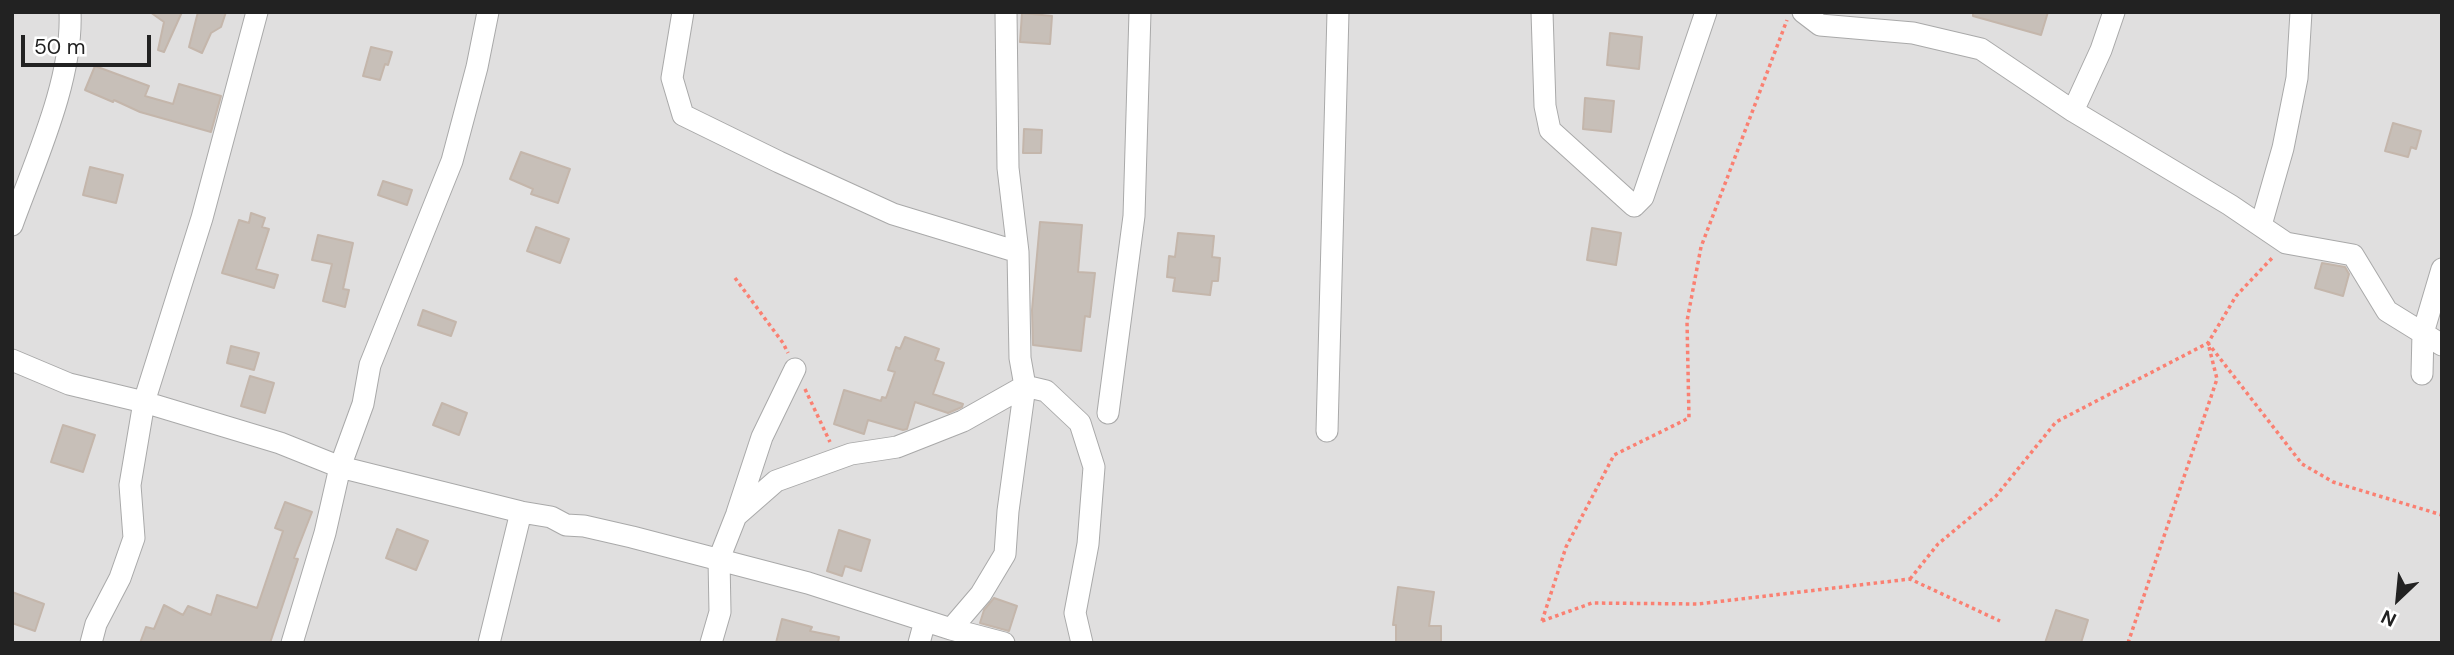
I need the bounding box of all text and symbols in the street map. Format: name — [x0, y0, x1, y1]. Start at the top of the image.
scale bar — [24, 21, 154, 65]
text: 50 m — [34, 33, 85, 61]
north arrow — [2363, 564, 2433, 634]
text: N — [2377, 604, 2400, 633]

